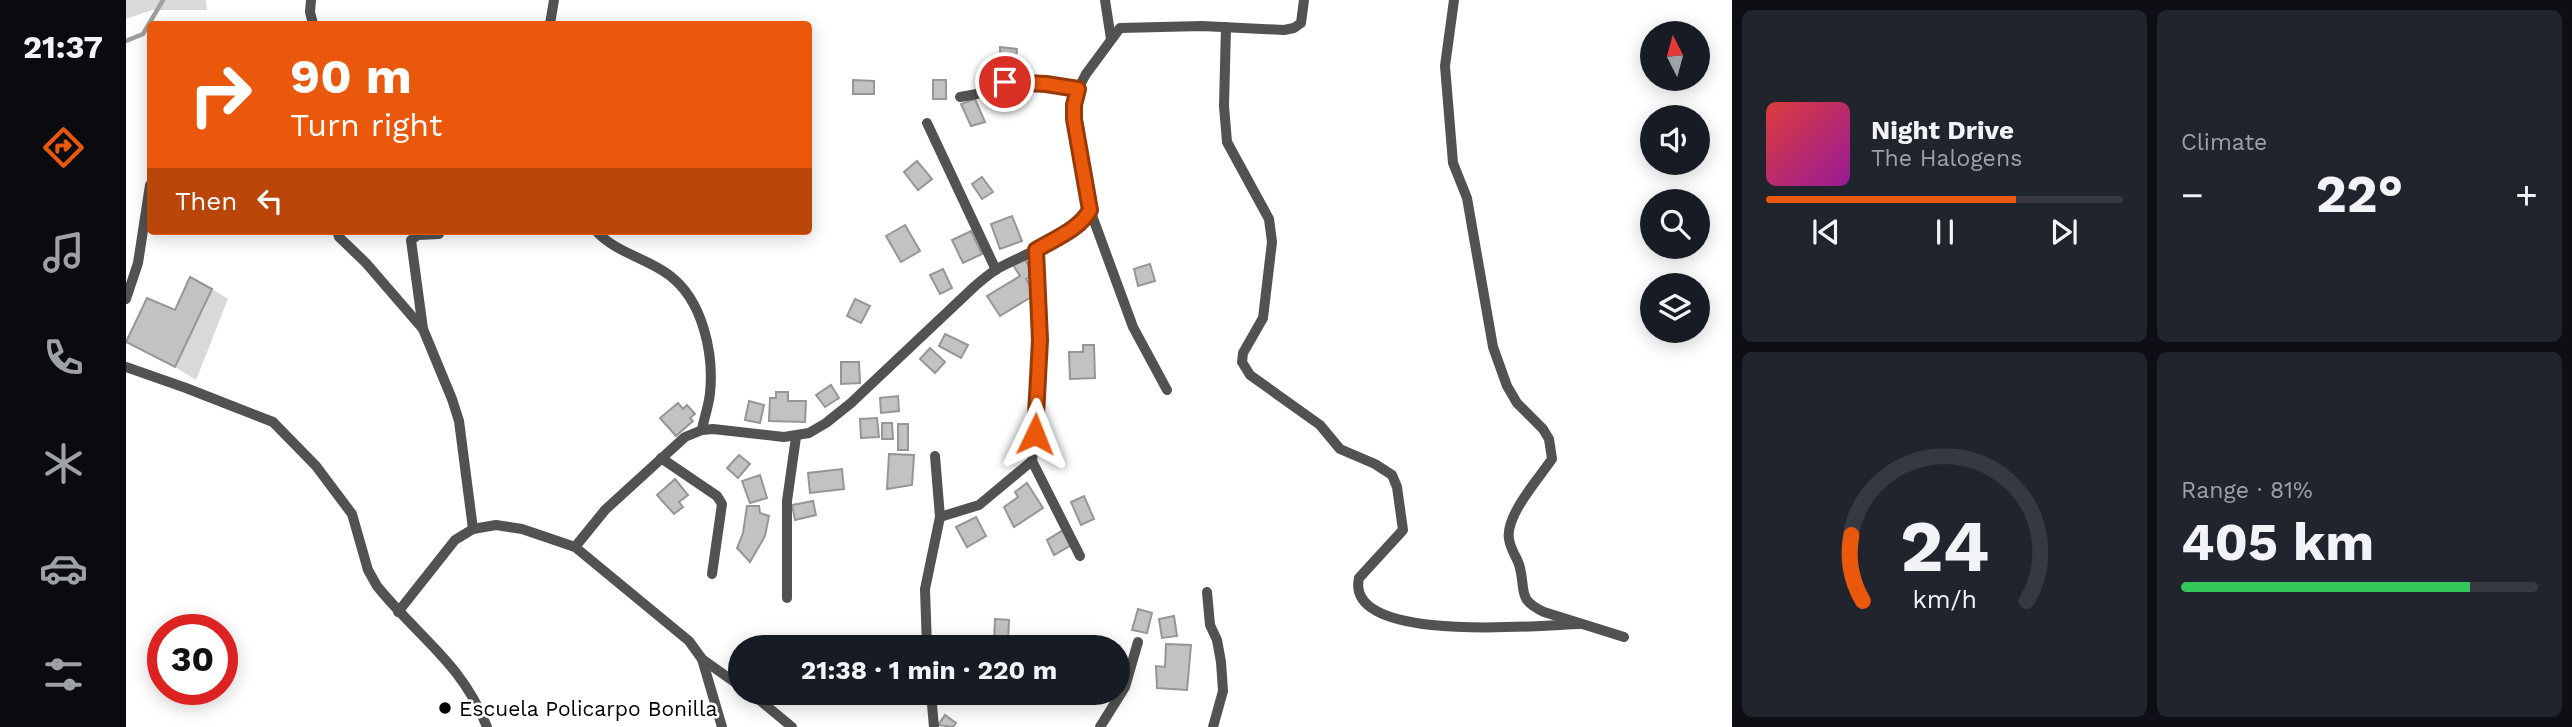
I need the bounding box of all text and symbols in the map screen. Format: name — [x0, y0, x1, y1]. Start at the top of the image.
north arrow — [1640, 21, 1710, 91]
map controls — [1640, 21, 1710, 343]
text: 21:37 — [23, 28, 103, 66]
text: 90 m — [290, 47, 412, 105]
icon: right — [175, 49, 266, 140]
pin — [975, 52, 1035, 112]
icon: arrive — [986, 63, 1024, 101]
button: sound — [1640, 105, 1710, 175]
text: Turn right — [290, 106, 442, 144]
text: Night Drive — [1871, 115, 2014, 145]
icon: directions — [39, 123, 88, 172]
text: Climate — [2181, 129, 2267, 156]
text: The Halogens — [1871, 145, 2022, 172]
text: 22° — [2316, 164, 2403, 225]
text: − — [2181, 173, 2204, 217]
text: + — [2515, 173, 2538, 217]
icon: left — [251, 182, 289, 220]
text: Then — [175, 186, 237, 216]
button: search — [1640, 189, 1710, 259]
icon: previous — [1807, 213, 1845, 251]
icon: pause — [1926, 213, 1964, 251]
icon: next — [2045, 213, 2083, 251]
icon: music — [39, 228, 88, 277]
button: layers — [1640, 273, 1710, 343]
icon: phone — [39, 333, 88, 382]
position arrow — [998, 397, 1072, 471]
icon: climate — [39, 439, 88, 488]
text: Range · 81% — [2181, 477, 2313, 504]
text: 24 — [1900, 503, 1989, 589]
text: 405 km — [2181, 512, 2374, 573]
icon: car — [39, 544, 88, 593]
text: km/h — [1912, 584, 1977, 613]
speed limit sign: 30 — [147, 614, 238, 705]
icon: filters — [39, 650, 88, 699]
text: 21:38 · 1 min · 220 m — [801, 655, 1057, 685]
place label: Escuela Policarpo Bonilla — [459, 696, 717, 721]
marker: Escuela Policarpo Bonilla — [437, 700, 453, 716]

